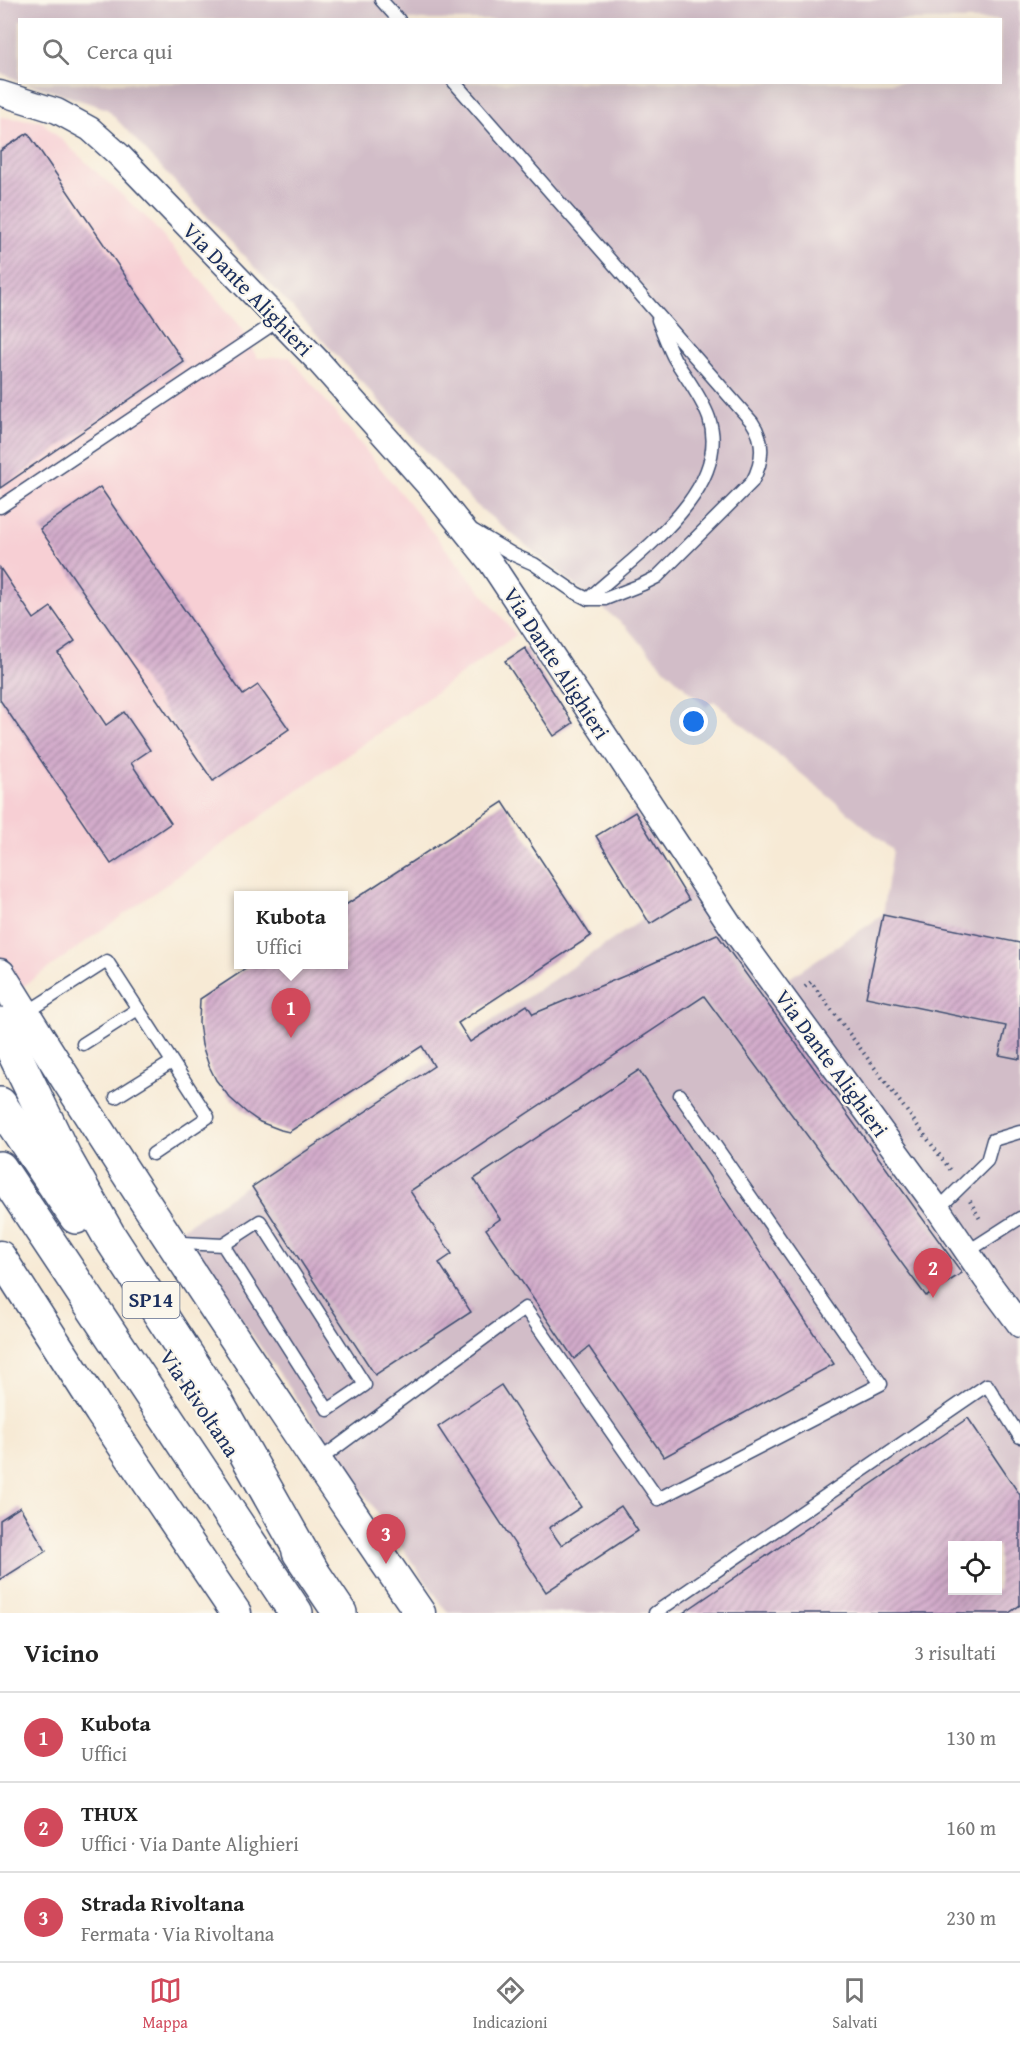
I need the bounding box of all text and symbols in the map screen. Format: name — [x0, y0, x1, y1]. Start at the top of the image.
search box — [18, 18, 1002, 84]
icon: search — [39, 35, 72, 68]
text: Cerca qui — [87, 35, 173, 67]
street label: Via Dante Alighieri — [175, 215, 321, 363]
street label: Via Dante Alighieri — [496, 581, 618, 745]
your location — [679, 707, 708, 736]
popup — [234, 891, 348, 969]
text: Kubota — [256, 900, 326, 932]
text: Uffici — [256, 932, 302, 961]
street label: Via Dante Alighieri — [767, 983, 897, 1143]
pin: 1 — [272, 988, 310, 1038]
pin: 2 — [914, 1248, 952, 1298]
road number: SP14 — [122, 1282, 180, 1318]
street label: Via Rivoltana — [152, 1343, 248, 1464]
pin: 3 — [366, 1514, 406, 1564]
map controls — [948, 1541, 1002, 1595]
button: locate — [948, 1541, 1002, 1595]
text: Vicino — [24, 1633, 99, 1672]
text: 3 risultati — [915, 1638, 996, 1667]
text: Kubota — [81, 1707, 151, 1739]
text: 1 — [38, 1723, 49, 1752]
text: 130 m — [946, 1723, 996, 1752]
text: Uffici — [81, 1739, 127, 1768]
text: THUX — [81, 1797, 138, 1829]
text: 2 — [38, 1813, 49, 1842]
text: 160 m — [946, 1813, 996, 1842]
text: Uffici · Via Dante Alighieri — [81, 1829, 299, 1858]
text: Strada Rivoltana — [81, 1887, 245, 1919]
text: 3 — [38, 1903, 49, 1932]
text: 230 m — [946, 1903, 996, 1932]
text: Fermata · Via Rivoltana — [81, 1919, 274, 1948]
tab: Mappa — [142, 1974, 188, 2034]
tab: Indicazioni — [473, 1974, 548, 2034]
tab: Salvati — [832, 1974, 878, 2034]

